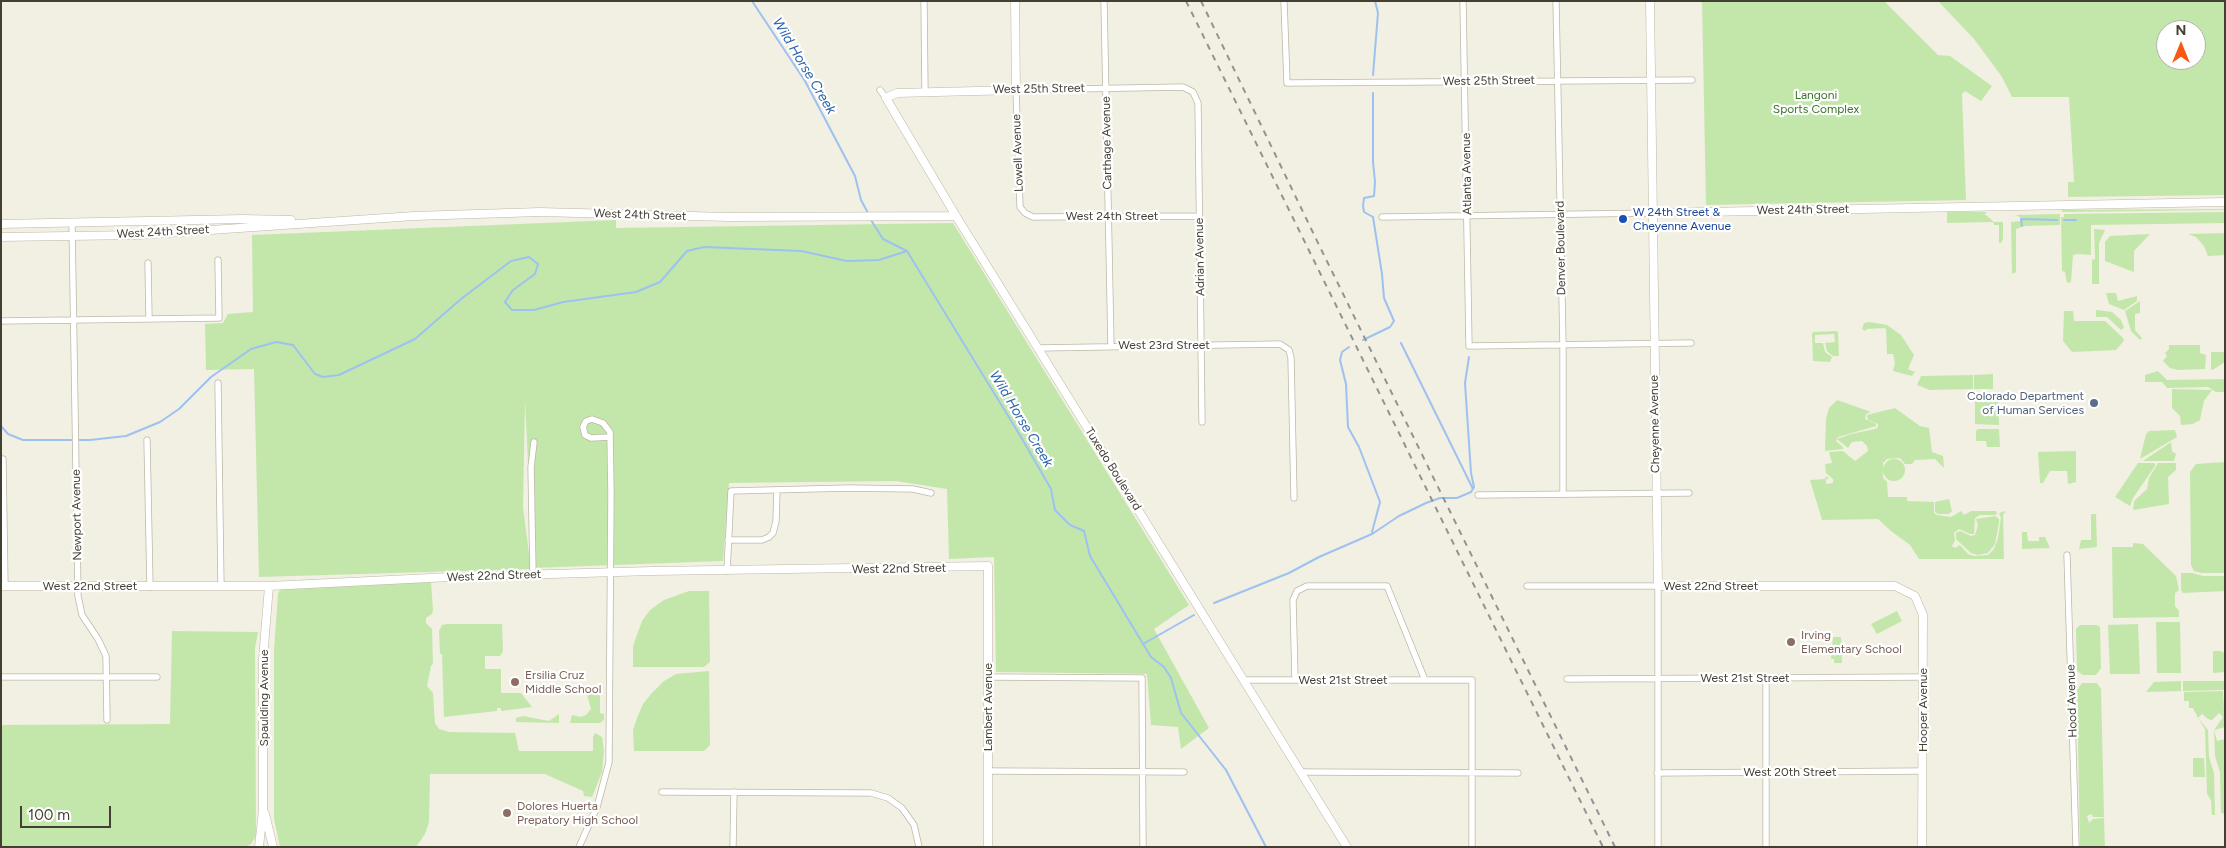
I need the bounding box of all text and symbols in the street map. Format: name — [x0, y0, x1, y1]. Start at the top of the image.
water label: Wild Horse Creek — [769, 15, 839, 117]
north arrow — [2156, 20, 2206, 70]
text: N — [2176, 22, 2186, 39]
street label: West 25th Street — [1443, 73, 1535, 89]
street label: West 25th Street — [993, 81, 1085, 97]
park label: Langoni Sports Complex — [1773, 88, 1859, 116]
street label: Carthage Avenue — [1099, 96, 1115, 190]
street label: Lowell Avenue — [1009, 114, 1027, 192]
street label: Atlanta Avenue — [1459, 133, 1475, 215]
street label: Denver Boulevard — [1553, 201, 1569, 295]
street label: West 24th Street — [1757, 202, 1849, 218]
place label: W 24th Street & Cheyenne Avenue — [1633, 205, 1731, 233]
street label: West 24th Street — [593, 206, 687, 224]
street label: West 24th Street — [1066, 209, 1158, 223]
marker: W 24th Street & Cheyenne Avenue — [1617, 213, 1629, 225]
street label: Adrian Avenue — [1192, 218, 1208, 296]
street label: West 24th Street — [116, 222, 210, 242]
street label: West 23rd Street — [1118, 338, 1210, 352]
water label: Wild Horse Creek — [986, 368, 1056, 470]
street label: Cheyenne Avenue — [1647, 375, 1663, 473]
place label: Colorado Department of Human Services — [1967, 389, 2084, 417]
marker: Colorado Department of Human Services — [2088, 397, 2100, 409]
street label: Tuxedo Boulevard — [1082, 425, 1144, 513]
street label: Newport Avenue — [69, 469, 85, 561]
street label: West 22nd Street — [852, 561, 946, 577]
street label: West 22nd Street — [447, 567, 541, 585]
street label: West 22nd Street — [43, 579, 137, 593]
street label: West 22nd Street — [1664, 579, 1758, 593]
place label: Irving Elementary School — [1801, 628, 1902, 656]
marker: Irving Elementary School — [1785, 636, 1797, 648]
street label: Spaulding Avenue — [257, 649, 271, 747]
street label: Lambert Avenue — [981, 663, 995, 751]
street label: Hood Avenue — [2064, 664, 2080, 738]
place label: Ersilia Cruz Middle School — [525, 668, 601, 696]
street label: Hooper Avenue — [1916, 668, 1930, 752]
street label: West 21st Street — [1700, 671, 1790, 685]
street label: West 21st Street — [1298, 673, 1388, 687]
marker: Ersilia Cruz Middle School — [509, 676, 521, 688]
street label: West 20th Street — [1744, 765, 1836, 779]
scale bar — [22, 796, 114, 828]
place label: Dolores Huerta Prepatory High School — [517, 799, 638, 827]
text: 100 m — [28, 806, 70, 824]
marker: Dolores Huerta Prepatory High School — [501, 807, 513, 819]

